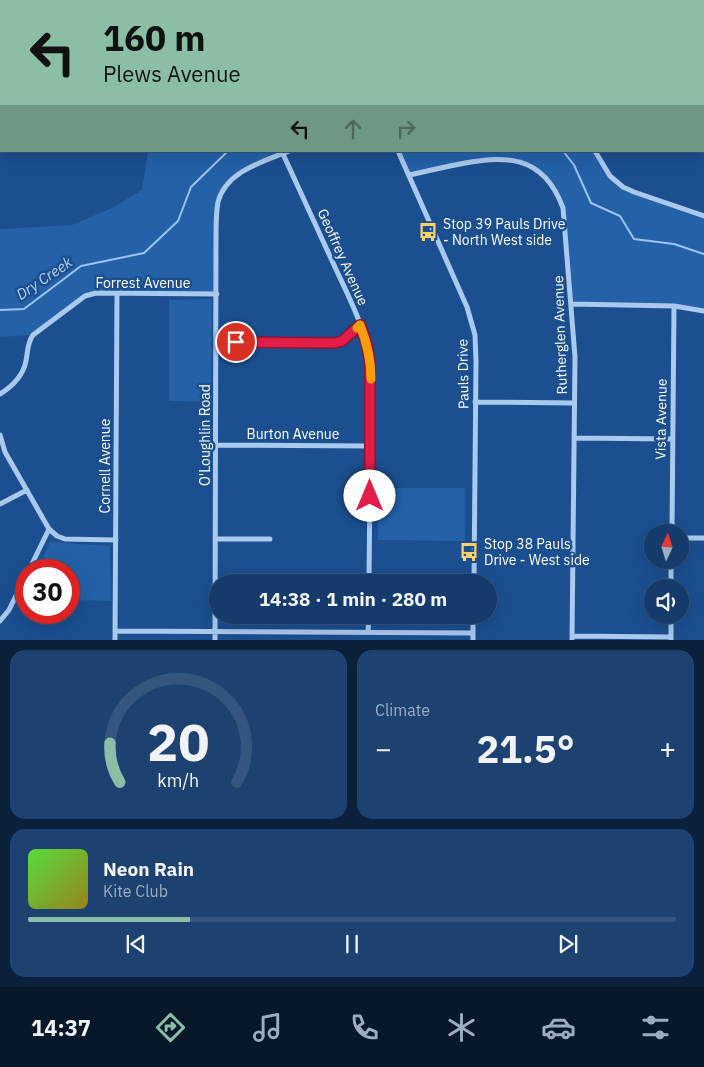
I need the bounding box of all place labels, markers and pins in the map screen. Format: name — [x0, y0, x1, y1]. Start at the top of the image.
place label: Stop 39 Pauls Drive - North West side — [443, 215, 566, 249]
bus stop icon: Stop 39 Pauls Drive - North West side — [417, 221, 439, 243]
pin — [215, 321, 257, 363]
place label: Stop 38 Pauls Drive - West side — [484, 535, 590, 569]
bus stop icon: Stop 38 Pauls Drive - West side — [458, 541, 480, 563]

